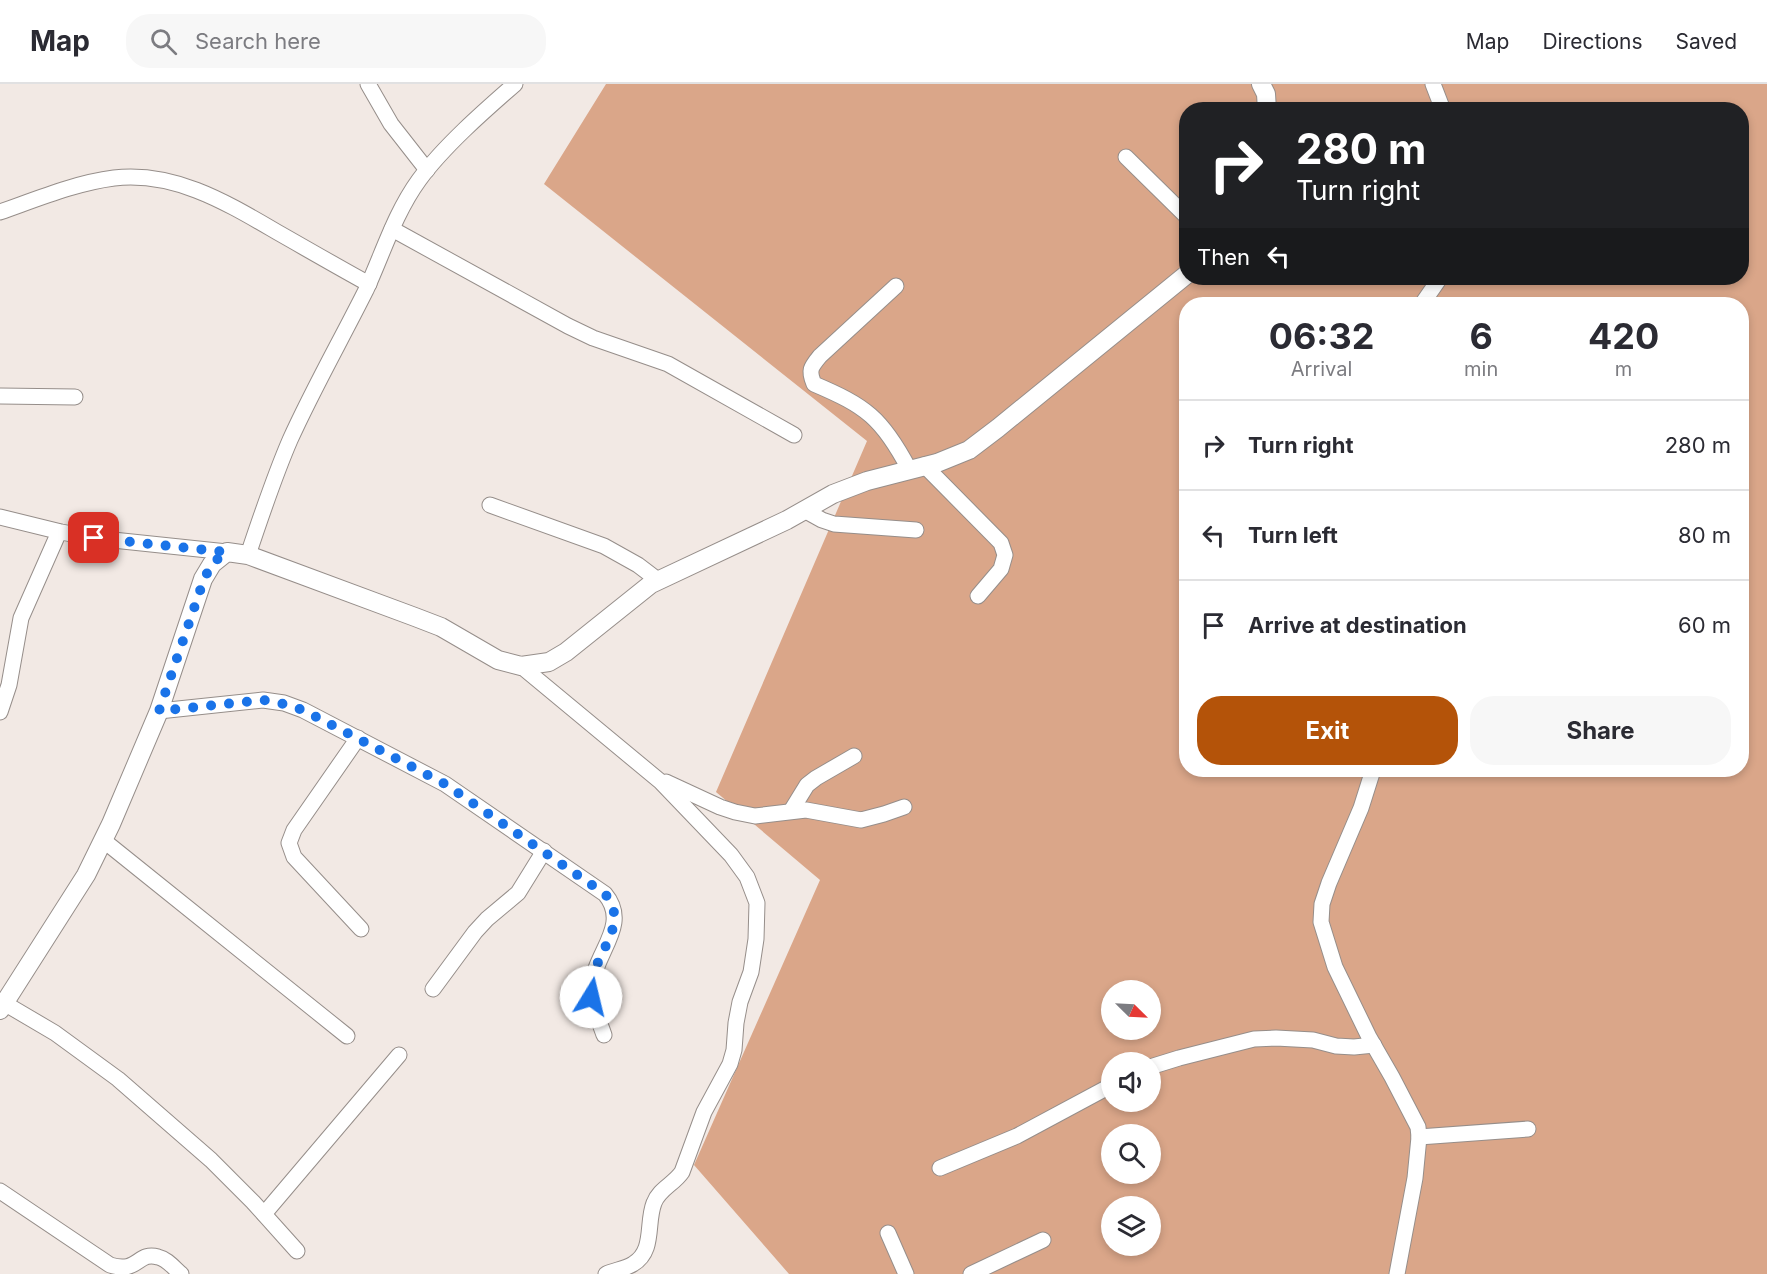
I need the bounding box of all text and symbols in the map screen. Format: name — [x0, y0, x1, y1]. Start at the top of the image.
search box — [126, 14, 546, 68]
text: Map — [30, 24, 90, 58]
icon: search — [147, 25, 180, 58]
text: Search here — [195, 28, 321, 54]
text: Map — [1466, 29, 1509, 54]
text: Directions — [1542, 29, 1643, 54]
text: Saved — [1676, 29, 1737, 54]
text: 280 m — [1296, 123, 1426, 174]
icon: right — [1197, 126, 1275, 204]
text: Turn right — [1296, 174, 1420, 207]
icon: left — [1262, 240, 1295, 273]
text: Then — [1197, 244, 1250, 270]
text: 06:32 — [1269, 314, 1374, 358]
text: 6 — [1469, 314, 1493, 358]
text: 420 — [1588, 314, 1659, 358]
text: Arrival — [1291, 357, 1352, 381]
text: min — [1464, 357, 1498, 381]
text: m — [1615, 357, 1632, 381]
icon: right — [1197, 429, 1230, 462]
text: Turn right — [1248, 432, 1354, 458]
text: 280 m — [1665, 432, 1731, 458]
pin — [68, 512, 119, 563]
icon: left — [1197, 519, 1230, 552]
icon: arrive — [77, 521, 110, 554]
text: Turn left — [1248, 522, 1338, 548]
text: 80 m — [1678, 522, 1731, 548]
icon: arrive — [1197, 609, 1230, 642]
text: Arrive at destination — [1248, 612, 1467, 638]
text: 60 m — [1678, 612, 1731, 638]
button: Exit — [1197, 696, 1458, 765]
button: Share — [1470, 696, 1731, 765]
position arrow — [559, 965, 623, 1029]
north arrow — [1101, 980, 1161, 1040]
map controls — [1101, 980, 1161, 1256]
button: sound — [1101, 1052, 1161, 1112]
button: search — [1101, 1124, 1161, 1184]
button: layers — [1101, 1196, 1161, 1256]

